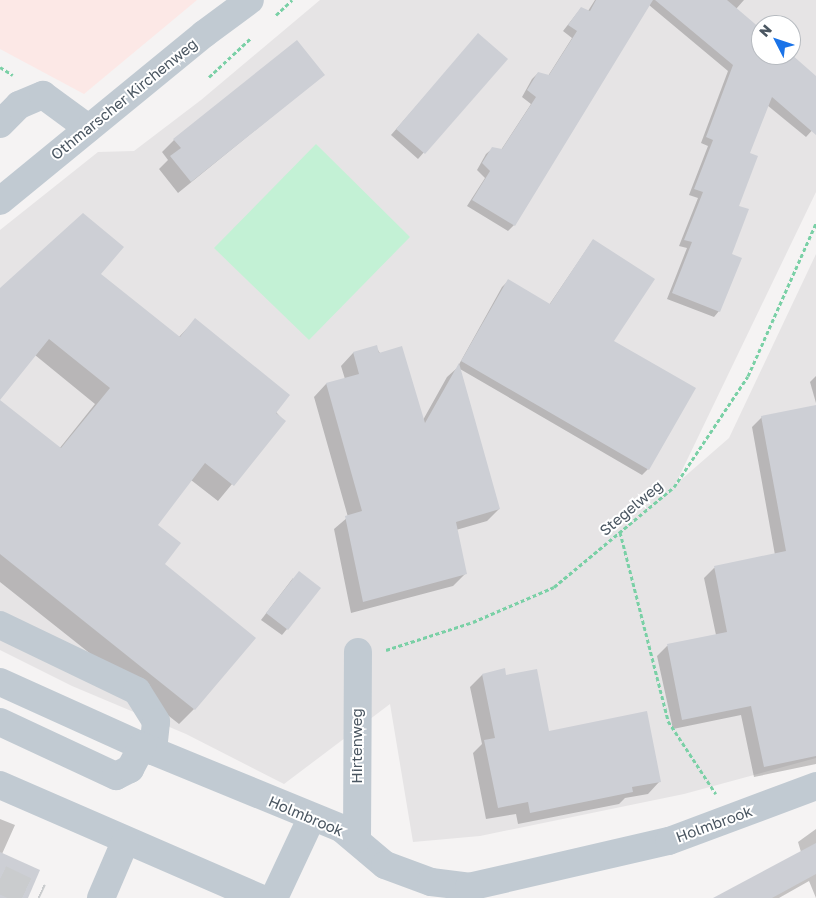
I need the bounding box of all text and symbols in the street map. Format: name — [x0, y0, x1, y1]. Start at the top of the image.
north arrow — [751, 15, 801, 65]
text: N — [755, 21, 775, 40]
street label: Othmarscher Kirchenweg — [47, 35, 201, 163]
street label: Stegelweg — [596, 477, 666, 539]
street label: Hirtenweg — [348, 708, 366, 784]
street label: Holmbrook — [266, 792, 346, 840]
street label: Holmbrook — [673, 802, 755, 846]

